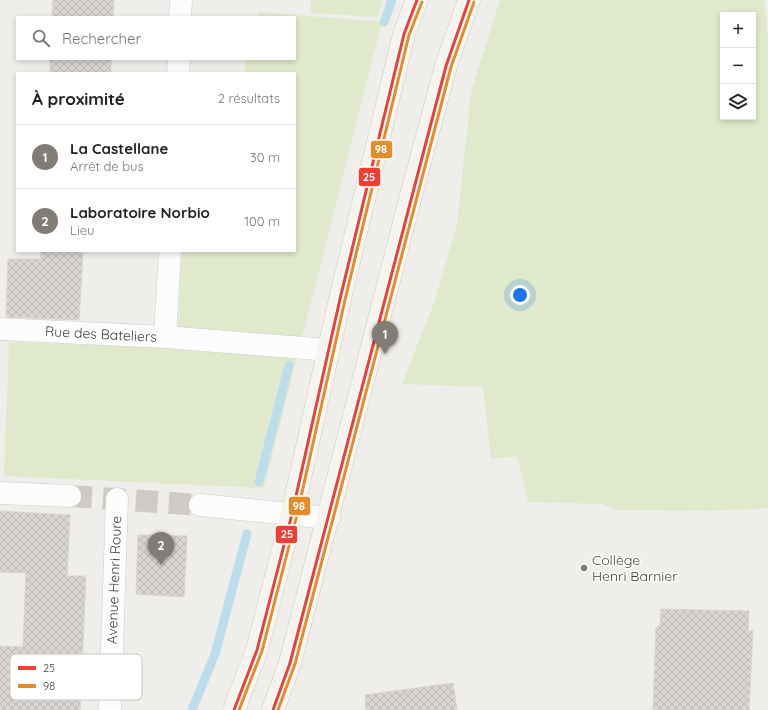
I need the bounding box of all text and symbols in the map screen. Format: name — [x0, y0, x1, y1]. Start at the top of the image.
map controls — [720, 12, 756, 120]
button: + — [720, 12, 756, 48]
search box — [16, 16, 296, 60]
icon: search — [30, 27, 52, 49]
text: Rechercher — [62, 29, 141, 48]
button: − — [720, 48, 756, 84]
button: layers — [720, 84, 756, 120]
text: À proximité — [32, 88, 125, 109]
text: 2 résultats — [218, 90, 280, 106]
text: La Castellane — [70, 139, 168, 158]
line badge: 98 — [370, 140, 393, 159]
text: 98 — [375, 142, 387, 156]
text: 1 — [42, 149, 48, 165]
text: 30 m — [250, 149, 280, 165]
text: Arrêt de bus — [70, 158, 144, 174]
line badge: 25 — [358, 167, 381, 187]
text: 25 — [363, 170, 375, 184]
text: Laboratoire Norbio — [70, 203, 210, 222]
text: 2 — [41, 213, 49, 229]
text: 100 m — [244, 213, 280, 229]
text: Lieu — [70, 222, 94, 238]
your location — [510, 285, 530, 305]
pin: 1 — [372, 321, 398, 354]
street label: Rue des Bateliers — [45, 322, 157, 346]
line badge: 98 — [288, 496, 311, 516]
text: 98 — [293, 499, 305, 513]
street label: Avenue Henri Roure — [103, 515, 125, 645]
line badge: 25 — [275, 525, 298, 544]
text: 25 — [281, 527, 293, 541]
pin: 2 — [148, 532, 174, 565]
place label: Collège Henri Barnier — [592, 551, 678, 585]
marker: Collège Henri Barnier — [579, 563, 589, 573]
legend — [10, 654, 142, 700]
text: 25 — [43, 661, 55, 675]
text: 98 — [43, 679, 55, 693]

